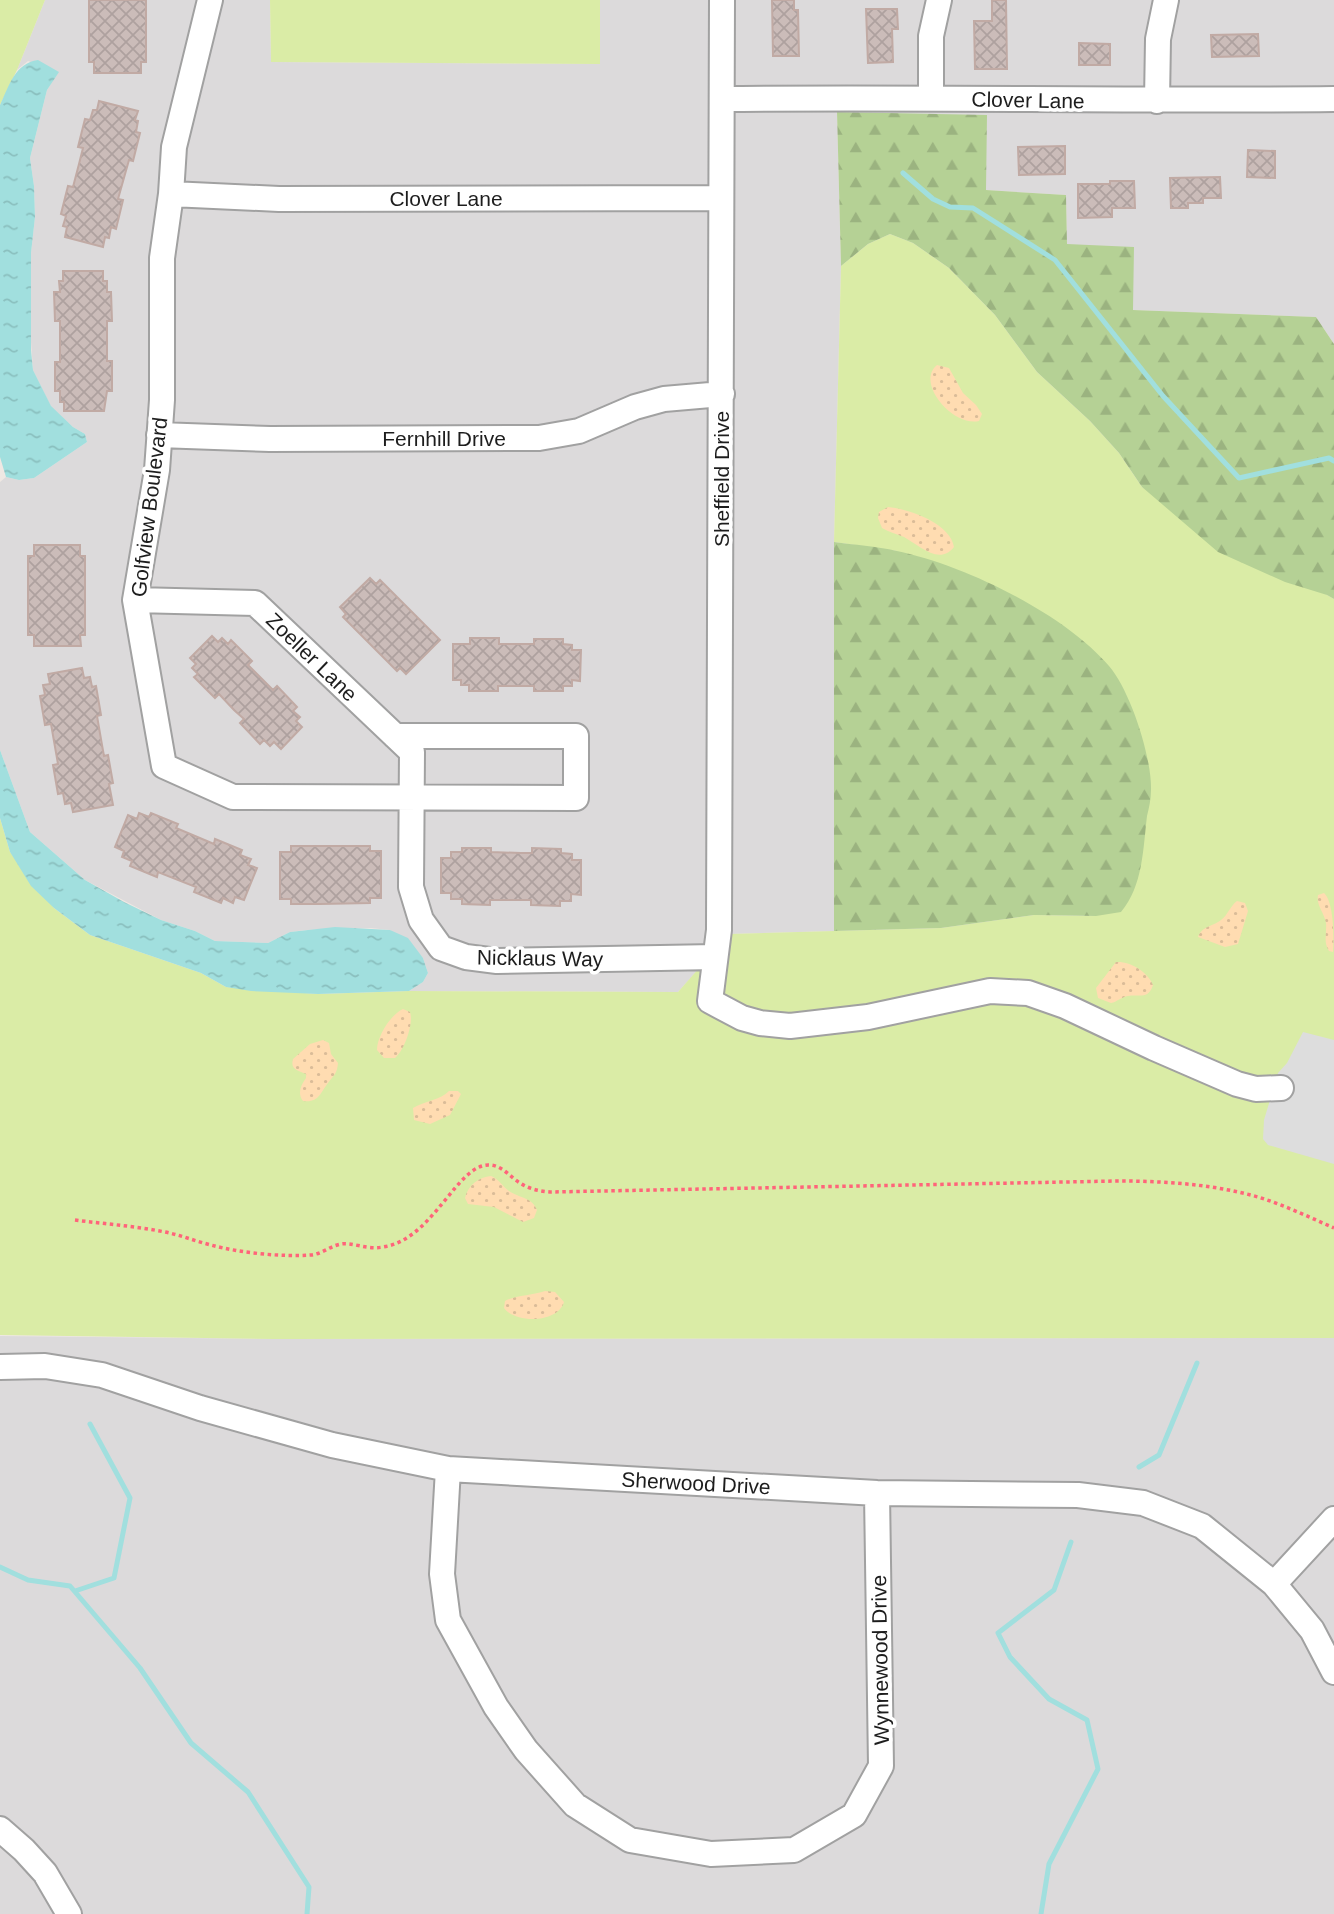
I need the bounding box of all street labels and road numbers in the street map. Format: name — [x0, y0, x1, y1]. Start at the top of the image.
street label: Clover Lane — [971, 88, 1085, 112]
street label: Clover Lane — [389, 187, 503, 210]
street label: Sheffield Drive — [710, 411, 733, 547]
street label: Golfview Boulevard — [127, 416, 171, 598]
street label: Fernhill Drive — [382, 427, 506, 450]
street label: Zoeller Lane — [262, 608, 362, 706]
street label: Nicklaus Way — [477, 945, 604, 971]
street label: Sherwood Drive — [621, 1468, 771, 1498]
street label: Wynnewood Drive — [867, 1575, 893, 1745]

